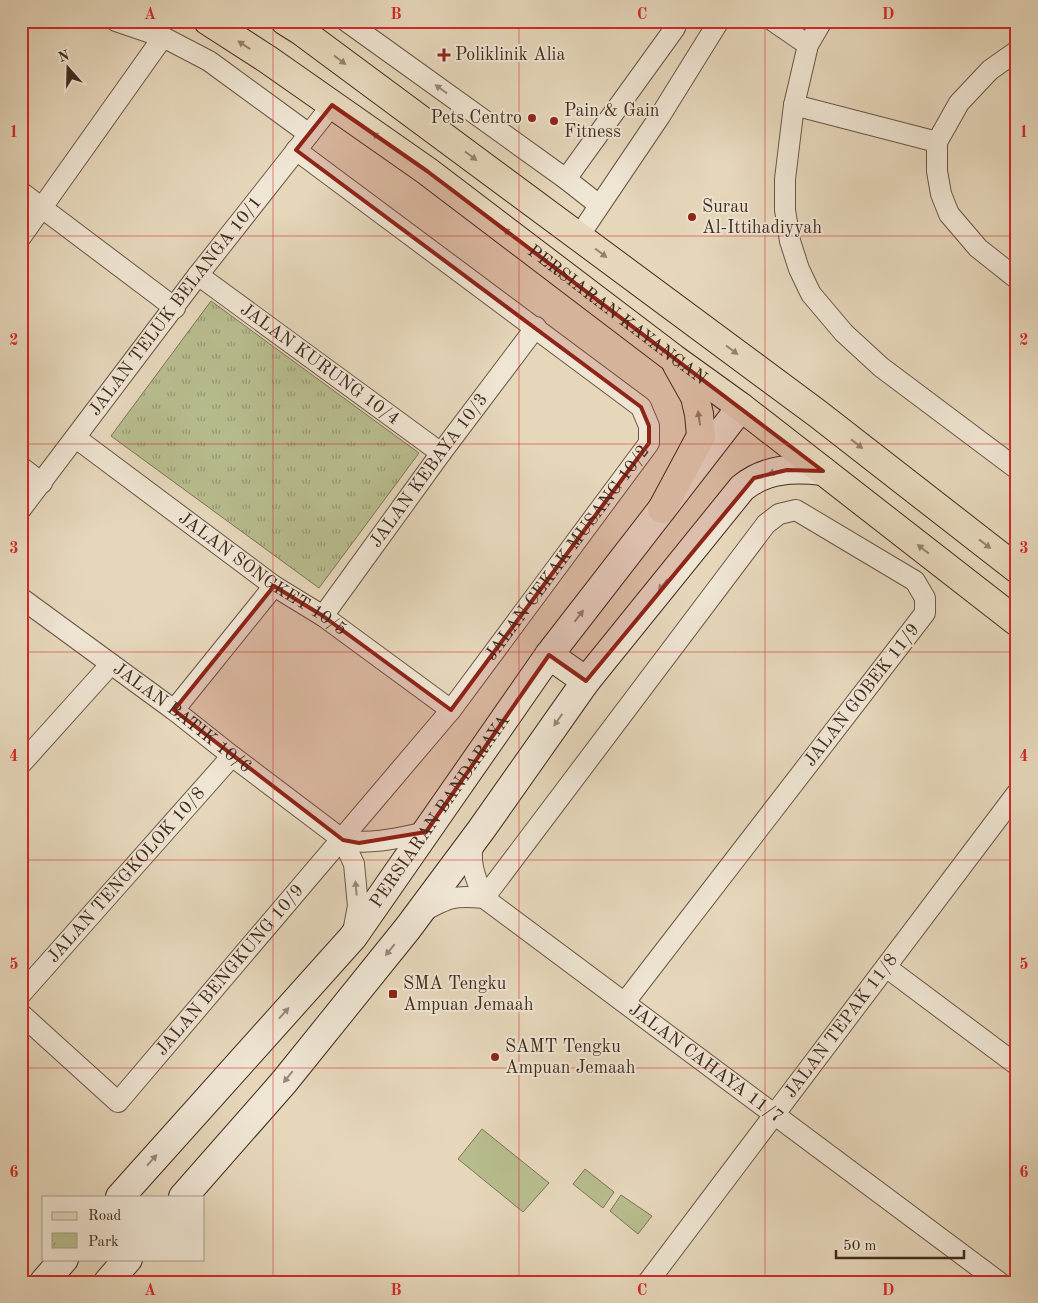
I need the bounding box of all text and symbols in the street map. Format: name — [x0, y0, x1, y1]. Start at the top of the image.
text: A — [144, 7, 156, 23]
text: B — [390, 7, 402, 23]
text: C — [637, 7, 647, 23]
text: D — [882, 7, 894, 23]
one-way arrow — [238, 40, 251, 49]
north arrow — [42, 42, 92, 92]
place label: Poliklinik Alia — [455, 46, 565, 64]
text: N — [56, 48, 72, 65]
marker: Poliklinik Alia — [437, 48, 451, 62]
one-way arrow — [333, 54, 346, 65]
one-way arrow — [434, 84, 447, 94]
place label: Pain & Gain Fitness — [564, 102, 660, 141]
place label: Pets Centro — [431, 109, 522, 127]
marker: Pets Centro — [526, 112, 538, 124]
marker: Pain & Gain Fitness — [548, 115, 560, 127]
text: 1 — [9, 125, 19, 141]
text: 1 — [1019, 125, 1029, 141]
one-way arrow — [371, 132, 385, 142]
one-way arrow — [464, 151, 478, 161]
street label: JALAN TELUK BELANGA 10/1 — [86, 193, 265, 419]
place label: Surau Al-Ittihadiyyah — [702, 198, 822, 237]
marker: Surau Al-Ittihadiyyah — [686, 211, 698, 223]
one-way arrow — [503, 228, 516, 239]
street label: PERSIARAN KAYANGAN — [524, 242, 710, 388]
one-way arrow — [594, 248, 608, 258]
street label: JALAN KURUNG 10/4 — [237, 300, 403, 428]
text: 2 — [9, 333, 19, 349]
text: 2 — [1019, 333, 1029, 349]
one-way arrow — [725, 345, 739, 355]
street label: JALAN KEBAYA 10/3 — [367, 390, 491, 551]
one-way arrow — [695, 409, 703, 425]
one-way arrow — [850, 439, 864, 449]
street label: JALAN CEKAK MUSANG 10/2 — [482, 442, 653, 664]
one-way arrow — [767, 469, 782, 477]
street label: JALAN SONGKET 10/5 — [175, 509, 350, 639]
one-way arrow — [978, 539, 992, 549]
text: 3 — [9, 541, 19, 557]
text: 3 — [1019, 541, 1029, 557]
one-way arrow — [917, 543, 930, 554]
one-way arrow — [658, 578, 669, 591]
one-way arrow — [574, 609, 584, 623]
street label: JALAN GOBEK 11/9 — [801, 620, 923, 770]
street label: JALAN BATIK 10/6 — [110, 660, 255, 776]
street label: PERSIARAN BANDARAYA — [367, 711, 514, 911]
one-way arrow — [553, 714, 563, 727]
text: 4 — [9, 749, 19, 765]
text: 4 — [1019, 749, 1029, 765]
street label: JALAN TENGKOLOK 10/8 — [44, 784, 209, 966]
one-way arrow — [352, 880, 360, 896]
street label: JALAN BENGKUNG 10/9 — [153, 881, 307, 1059]
one-way arrow — [384, 944, 395, 957]
street label: JALAN TEPAK 11/8 — [781, 950, 901, 1101]
text: 5 — [9, 957, 19, 973]
text: 5 — [1019, 957, 1029, 973]
place label: SMA Tengku Ampuan Jemaah — [403, 975, 534, 1014]
marker: SMA Tengku Ampuan Jemaah — [387, 988, 399, 1000]
street label: JALAN CAHAYA 11/7 — [625, 1000, 786, 1127]
one-way arrow — [278, 1008, 290, 1020]
place label: SAMT Tengku Ampuan Jemaah — [505, 1038, 636, 1077]
marker: SAMT Tengku Ampuan Jemaah — [489, 1051, 501, 1063]
one-way arrow — [282, 1070, 293, 1083]
one-way arrow — [146, 1155, 158, 1167]
text: 6 — [9, 1165, 19, 1181]
text: 6 — [1019, 1165, 1029, 1181]
legend — [42, 1196, 205, 1260]
text: Road — [88, 1209, 122, 1224]
scale bar — [836, 1228, 963, 1260]
text: Park — [88, 1235, 119, 1250]
text: 50 m — [843, 1239, 877, 1254]
text: A — [144, 1283, 156, 1299]
text: B — [390, 1283, 402, 1299]
text: C — [637, 1283, 647, 1299]
text: D — [882, 1283, 894, 1299]

